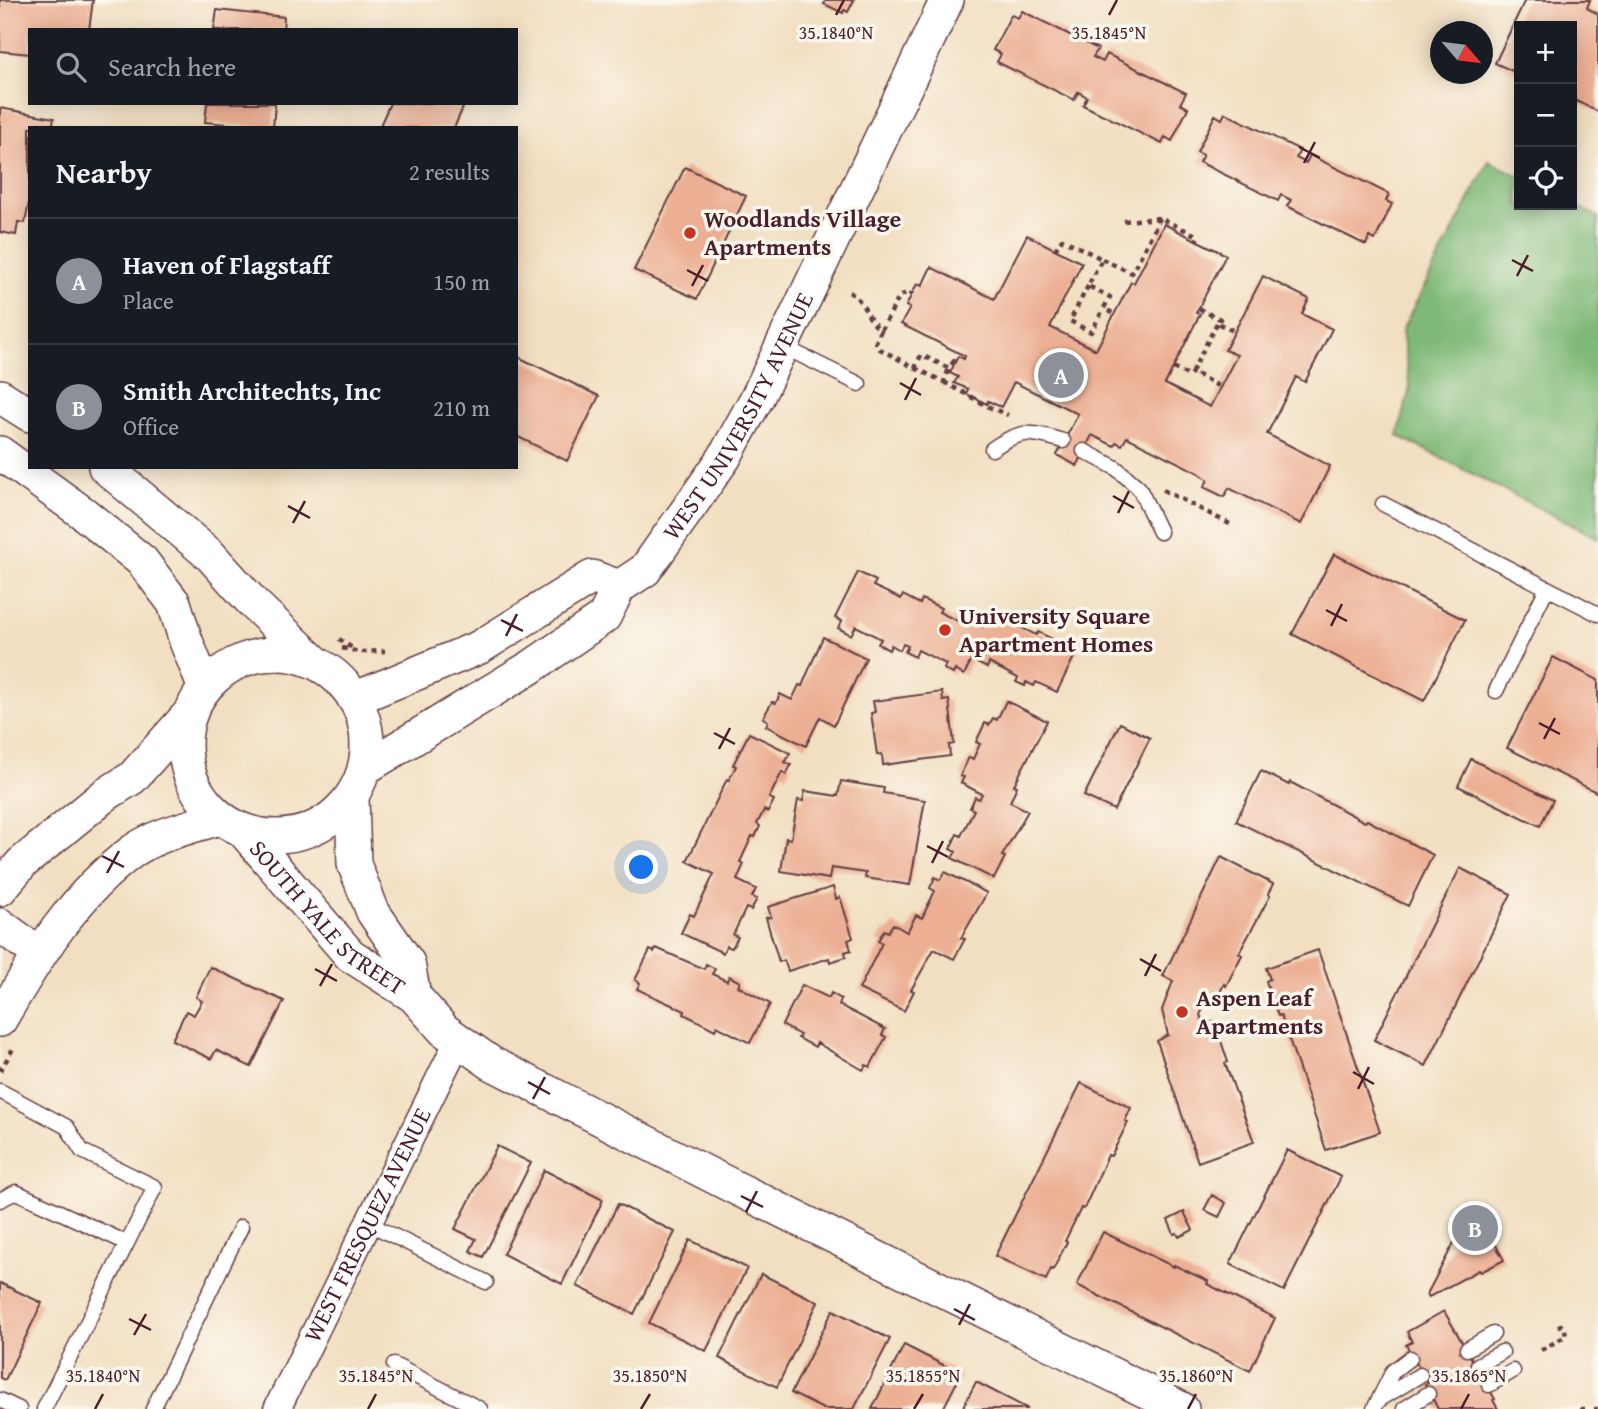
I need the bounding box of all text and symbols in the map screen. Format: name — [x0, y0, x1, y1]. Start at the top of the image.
text: 35.1840°N — [799, 19, 874, 46]
text: 35.1845°N — [1072, 19, 1147, 46]
north arrow — [1430, 21, 1493, 84]
map controls — [1514, 21, 1577, 210]
button: + — [1514, 21, 1577, 84]
search box — [28, 28, 518, 105]
text: Search here — [108, 47, 236, 86]
icon: search — [52, 48, 90, 86]
button: − — [1514, 84, 1577, 147]
button: locate — [1514, 147, 1577, 210]
text: Nearby — [56, 150, 152, 194]
text: 2 results — [409, 155, 490, 188]
place label: Woodlands Village Apartments — [704, 201, 901, 264]
marker: Woodlands Village Apartments — [682, 225, 698, 241]
text: Haven of Flagstaff — [123, 245, 330, 284]
text: A — [72, 265, 86, 298]
text: 150 m — [433, 265, 490, 298]
text: Place — [123, 284, 174, 317]
street label: WEST UNIVERSITY AVENUE — [654, 286, 822, 547]
pin: A — [1038, 349, 1084, 401]
text: Smith Architechts, Inc — [123, 371, 381, 410]
text: B — [72, 391, 86, 424]
text: 210 m — [433, 391, 490, 424]
text: Office — [123, 410, 179, 443]
place label: University Square Apartment Homes — [959, 598, 1153, 661]
marker: University Square Apartment Homes — [937, 622, 953, 638]
street label: SOUTH YALE STREET — [241, 832, 413, 1003]
your location — [624, 850, 658, 884]
place label: Aspen Leaf Apartments — [1196, 980, 1323, 1043]
marker: Aspen Leaf Apartments — [1174, 1004, 1190, 1020]
street label: WEST FRESQUEZ AVENUE — [295, 1102, 439, 1348]
pin: B — [1452, 1202, 1498, 1254]
text: 35.1840°N — [66, 1362, 141, 1389]
text: 35.1845°N — [339, 1362, 414, 1389]
text: 35.1850°N — [613, 1362, 688, 1389]
text: 35.1855°N — [886, 1362, 961, 1389]
text: 35.1860°N — [1159, 1362, 1234, 1389]
text: 35.1865°N — [1432, 1362, 1507, 1389]

